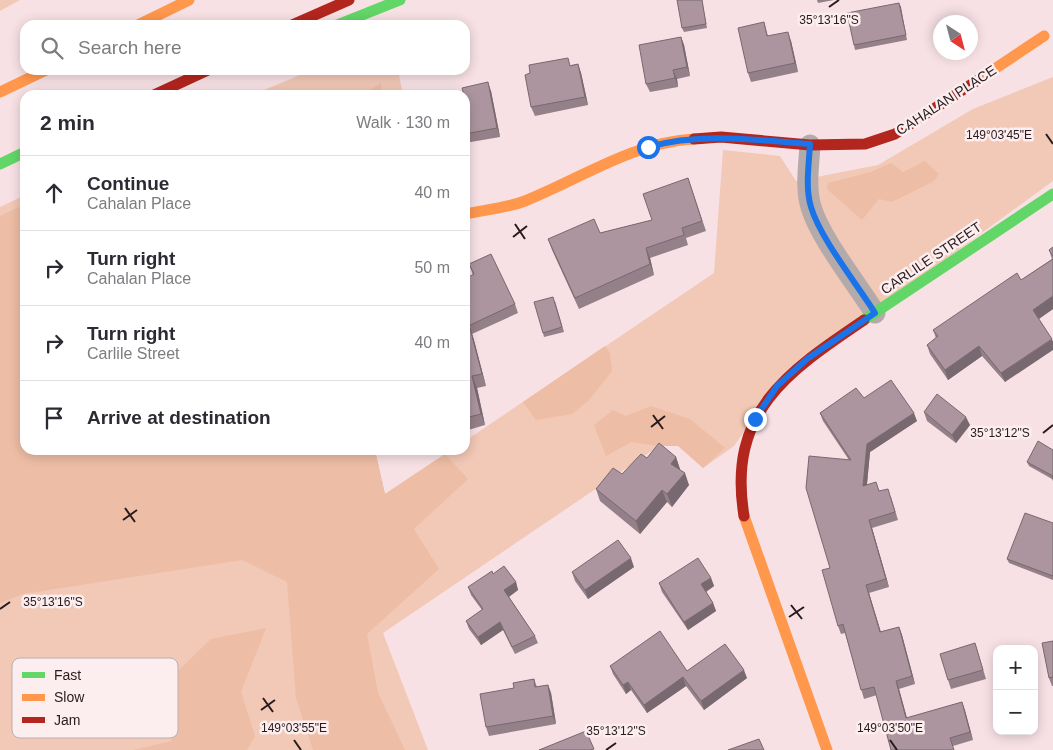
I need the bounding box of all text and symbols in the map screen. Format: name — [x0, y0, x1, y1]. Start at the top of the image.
text: 35°13'16"S — [799, 13, 859, 27]
north arrow — [933, 15, 978, 60]
search box — [20, 20, 470, 75]
icon: search — [38, 34, 66, 62]
text: Search here — [78, 37, 182, 58]
street label: CAHALAN PLACE — [893, 62, 999, 138]
text: 2 min — [40, 111, 95, 134]
text: Walk · 130 m — [356, 114, 450, 131]
text: 149°03'45"E — [966, 128, 1032, 142]
route start — [637, 136, 660, 159]
text: Continue — [87, 173, 169, 194]
icon: ahead — [40, 179, 68, 207]
text: 40 m — [414, 184, 450, 201]
text: Cahalan Place — [87, 195, 191, 212]
street label: CARLILE STREET — [878, 218, 985, 297]
text: Turn right — [87, 248, 175, 269]
icon: right — [40, 254, 68, 282]
text: 50 m — [414, 259, 450, 276]
text: Cahalan Place — [87, 270, 191, 287]
text: Turn right — [87, 323, 175, 344]
icon: right — [40, 329, 68, 357]
text: 40 m — [414, 334, 450, 351]
text: Carlile Street — [87, 345, 179, 362]
icon: arrive — [40, 404, 68, 432]
text: Arrive at destination — [87, 407, 271, 428]
route end — [744, 408, 767, 431]
text: 35°13'12"S — [970, 426, 1030, 440]
text: 35°13'16"S — [23, 595, 83, 609]
map controls — [993, 645, 1038, 735]
button: + — [993, 645, 1038, 690]
legend — [12, 658, 178, 738]
text: Fast — [54, 667, 81, 683]
text: Slow — [54, 689, 85, 705]
button: − — [993, 690, 1038, 735]
text: Jam — [54, 712, 80, 728]
text: 149°03'55"E — [261, 721, 327, 735]
text: 149°03'50"E — [857, 721, 923, 735]
text: 35°13'12"S — [586, 724, 646, 738]

